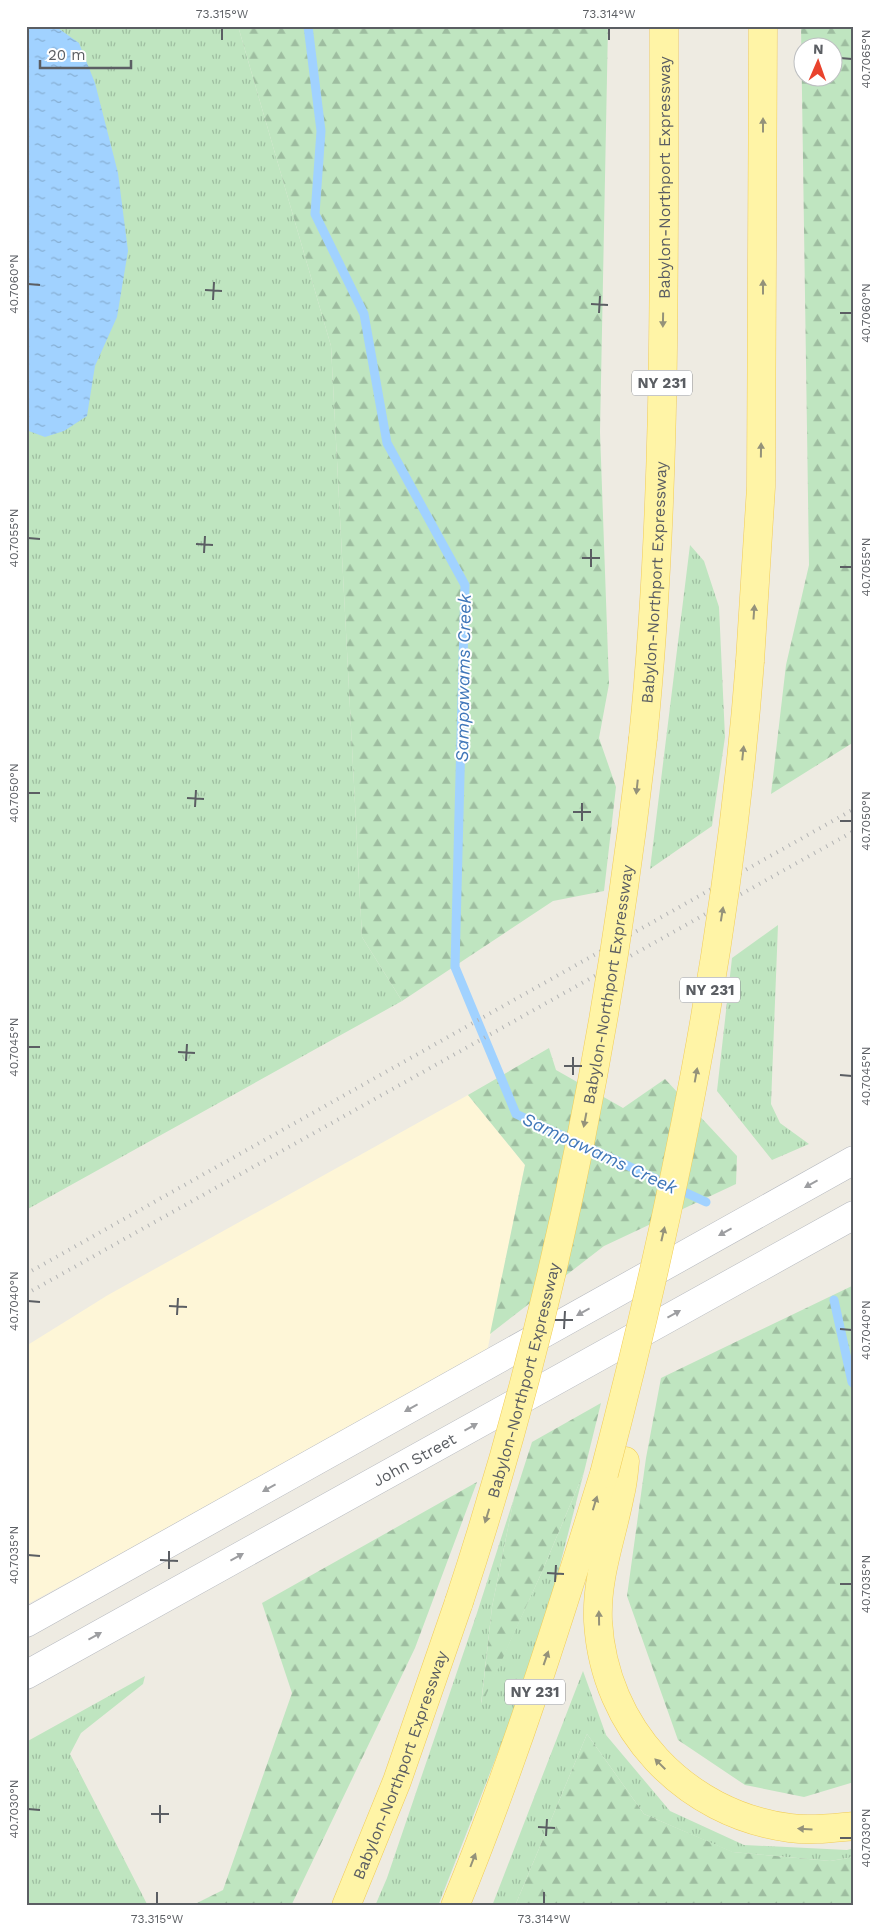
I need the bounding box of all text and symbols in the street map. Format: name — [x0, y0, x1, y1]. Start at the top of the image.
text: 73.315°W — [196, 7, 249, 21]
text: 73.314°W — [583, 7, 636, 21]
text: 40.7065°N — [859, 29, 873, 89]
scale bar — [40, 38, 131, 70]
north arrow — [792, 38, 842, 88]
text: N — [813, 41, 824, 57]
text: 20 m — [48, 46, 86, 64]
street label: Babylon-Northport Expressway — [654, 56, 674, 299]
one-way arrow — [759, 117, 767, 133]
text: 40.7060°N — [7, 254, 21, 314]
one-way arrow — [759, 279, 767, 295]
text: 40.7060°N — [859, 283, 873, 343]
one-way arrow — [659, 312, 667, 328]
road number: NY 231 — [632, 370, 692, 396]
one-way arrow — [757, 442, 765, 458]
street label: Babylon-Northport Expressway — [637, 460, 670, 704]
text: 40.7055°N — [7, 509, 21, 567]
text: 40.7055°N — [859, 538, 873, 596]
water label: Sampawams Creek — [451, 593, 475, 762]
one-way arrow — [750, 604, 758, 620]
one-way arrow — [739, 745, 747, 761]
text: 40.7050°N — [7, 763, 21, 823]
one-way arrow — [633, 779, 641, 795]
text: 40.7050°N — [859, 791, 873, 851]
street label: Babylon-Northport Expressway — [578, 863, 637, 1106]
one-way arrow — [718, 906, 726, 922]
road number: NY 231 — [680, 978, 740, 1002]
text: 40.7045°N — [7, 1017, 21, 1077]
text: 40.7045°N — [859, 1046, 873, 1106]
one-way arrow — [692, 1066, 700, 1082]
water label: Sampawams Creek — [519, 1108, 682, 1199]
one-way arrow — [581, 1113, 589, 1129]
one-way arrow — [804, 1180, 819, 1188]
one-way arrow — [659, 1226, 667, 1241]
one-way arrow — [719, 1228, 732, 1237]
street label: Babylon-Northport Expressway — [483, 1260, 564, 1500]
text: 40.7040°N — [7, 1271, 21, 1331]
text: 40.7040°N — [859, 1300, 873, 1360]
one-way arrow — [577, 1307, 590, 1316]
one-way arrow — [667, 1310, 682, 1318]
one-way arrow — [405, 1404, 418, 1413]
one-way arrow — [464, 1423, 478, 1431]
street label: John Street — [369, 1429, 459, 1490]
one-way arrow — [263, 1483, 276, 1492]
one-way arrow — [591, 1496, 599, 1511]
one-way arrow — [483, 1508, 491, 1523]
text: 40.7035°N — [7, 1526, 21, 1584]
one-way arrow — [230, 1553, 245, 1561]
text: 40.7035°N — [859, 1555, 873, 1613]
one-way arrow — [595, 1609, 603, 1625]
one-way arrow — [88, 1632, 103, 1640]
street label: Babylon-Northport Expressway — [348, 1647, 451, 1882]
one-way arrow — [543, 1651, 550, 1666]
road number: NY 231 — [505, 1680, 565, 1704]
one-way arrow — [655, 1758, 667, 1770]
text: 40.7030°N — [7, 1779, 21, 1839]
text: 40.7030°N — [859, 1808, 873, 1868]
one-way arrow — [797, 1824, 813, 1832]
one-way arrow — [470, 1853, 477, 1868]
text: 73.315°W — [131, 1912, 184, 1926]
text: 73.314°W — [518, 1912, 571, 1926]

